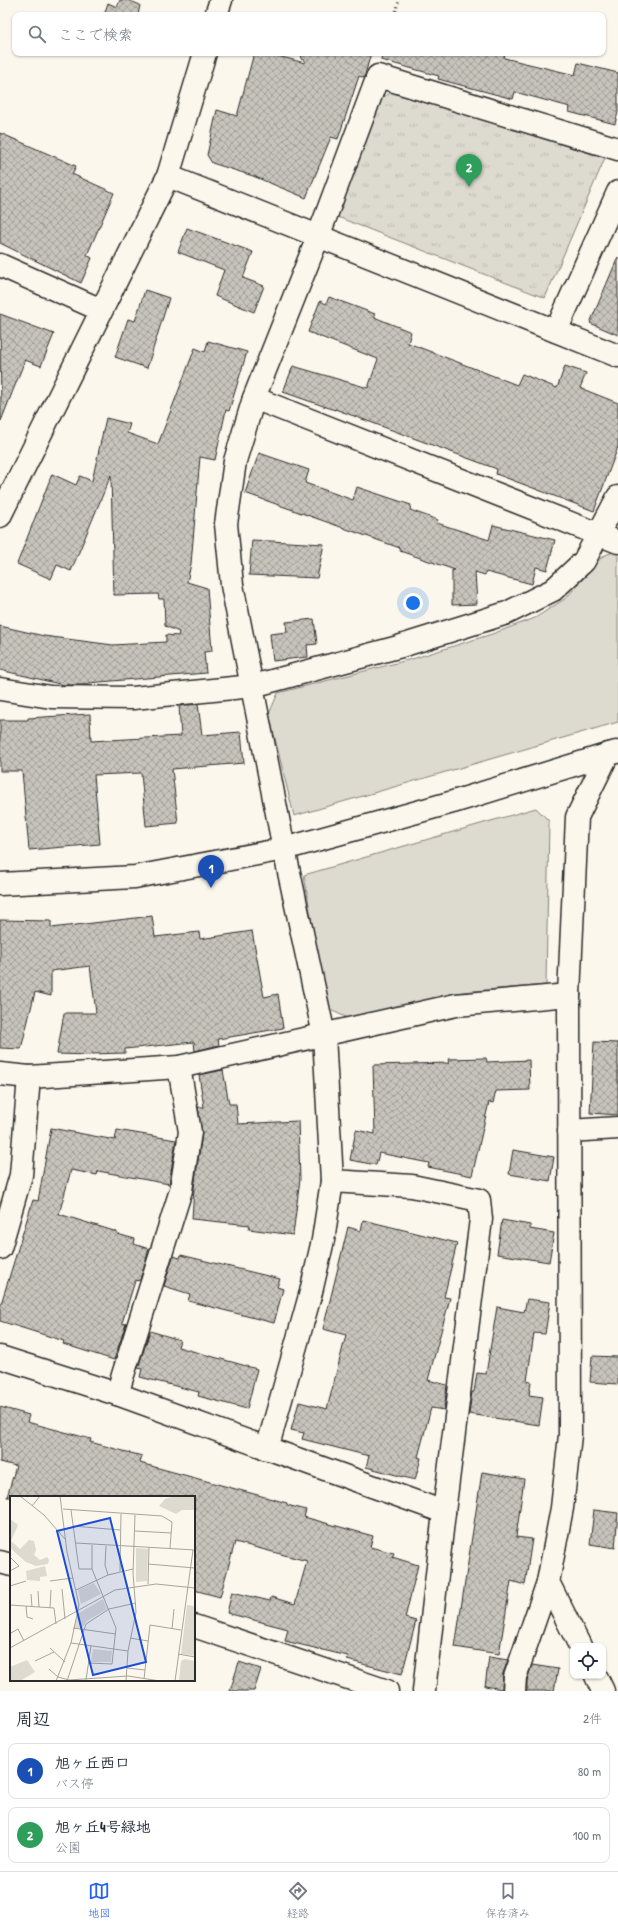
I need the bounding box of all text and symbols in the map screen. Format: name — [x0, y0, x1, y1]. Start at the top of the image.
search box — [12, 12, 606, 56]
icon: search — [26, 23, 48, 45]
text: ここで検索 — [58, 24, 133, 45]
pin: 2 — [456, 154, 482, 187]
your location — [403, 593, 423, 613]
pin: 1 — [198, 855, 224, 888]
inset map — [10, 1496, 195, 1681]
map controls — [570, 1643, 606, 1679]
button: locate — [570, 1643, 606, 1679]
text: 周辺 — [16, 1707, 50, 1730]
text: 2件 — [583, 1709, 602, 1727]
text: 旭ヶ丘西口 — [55, 1752, 130, 1773]
text: 1 — [28, 1762, 32, 1780]
text: 80 m — [578, 1762, 601, 1780]
text: バス停 — [55, 1774, 94, 1792]
text: 旭ヶ丘4号緑地 — [55, 1816, 151, 1837]
text: 2 — [27, 1826, 33, 1844]
text: 100 m — [573, 1826, 601, 1844]
text: 公園 — [55, 1838, 81, 1856]
tab: 地図 — [88, 1880, 110, 1920]
tab: 経路 — [287, 1880, 309, 1920]
tab: 保存済み — [486, 1880, 530, 1920]

